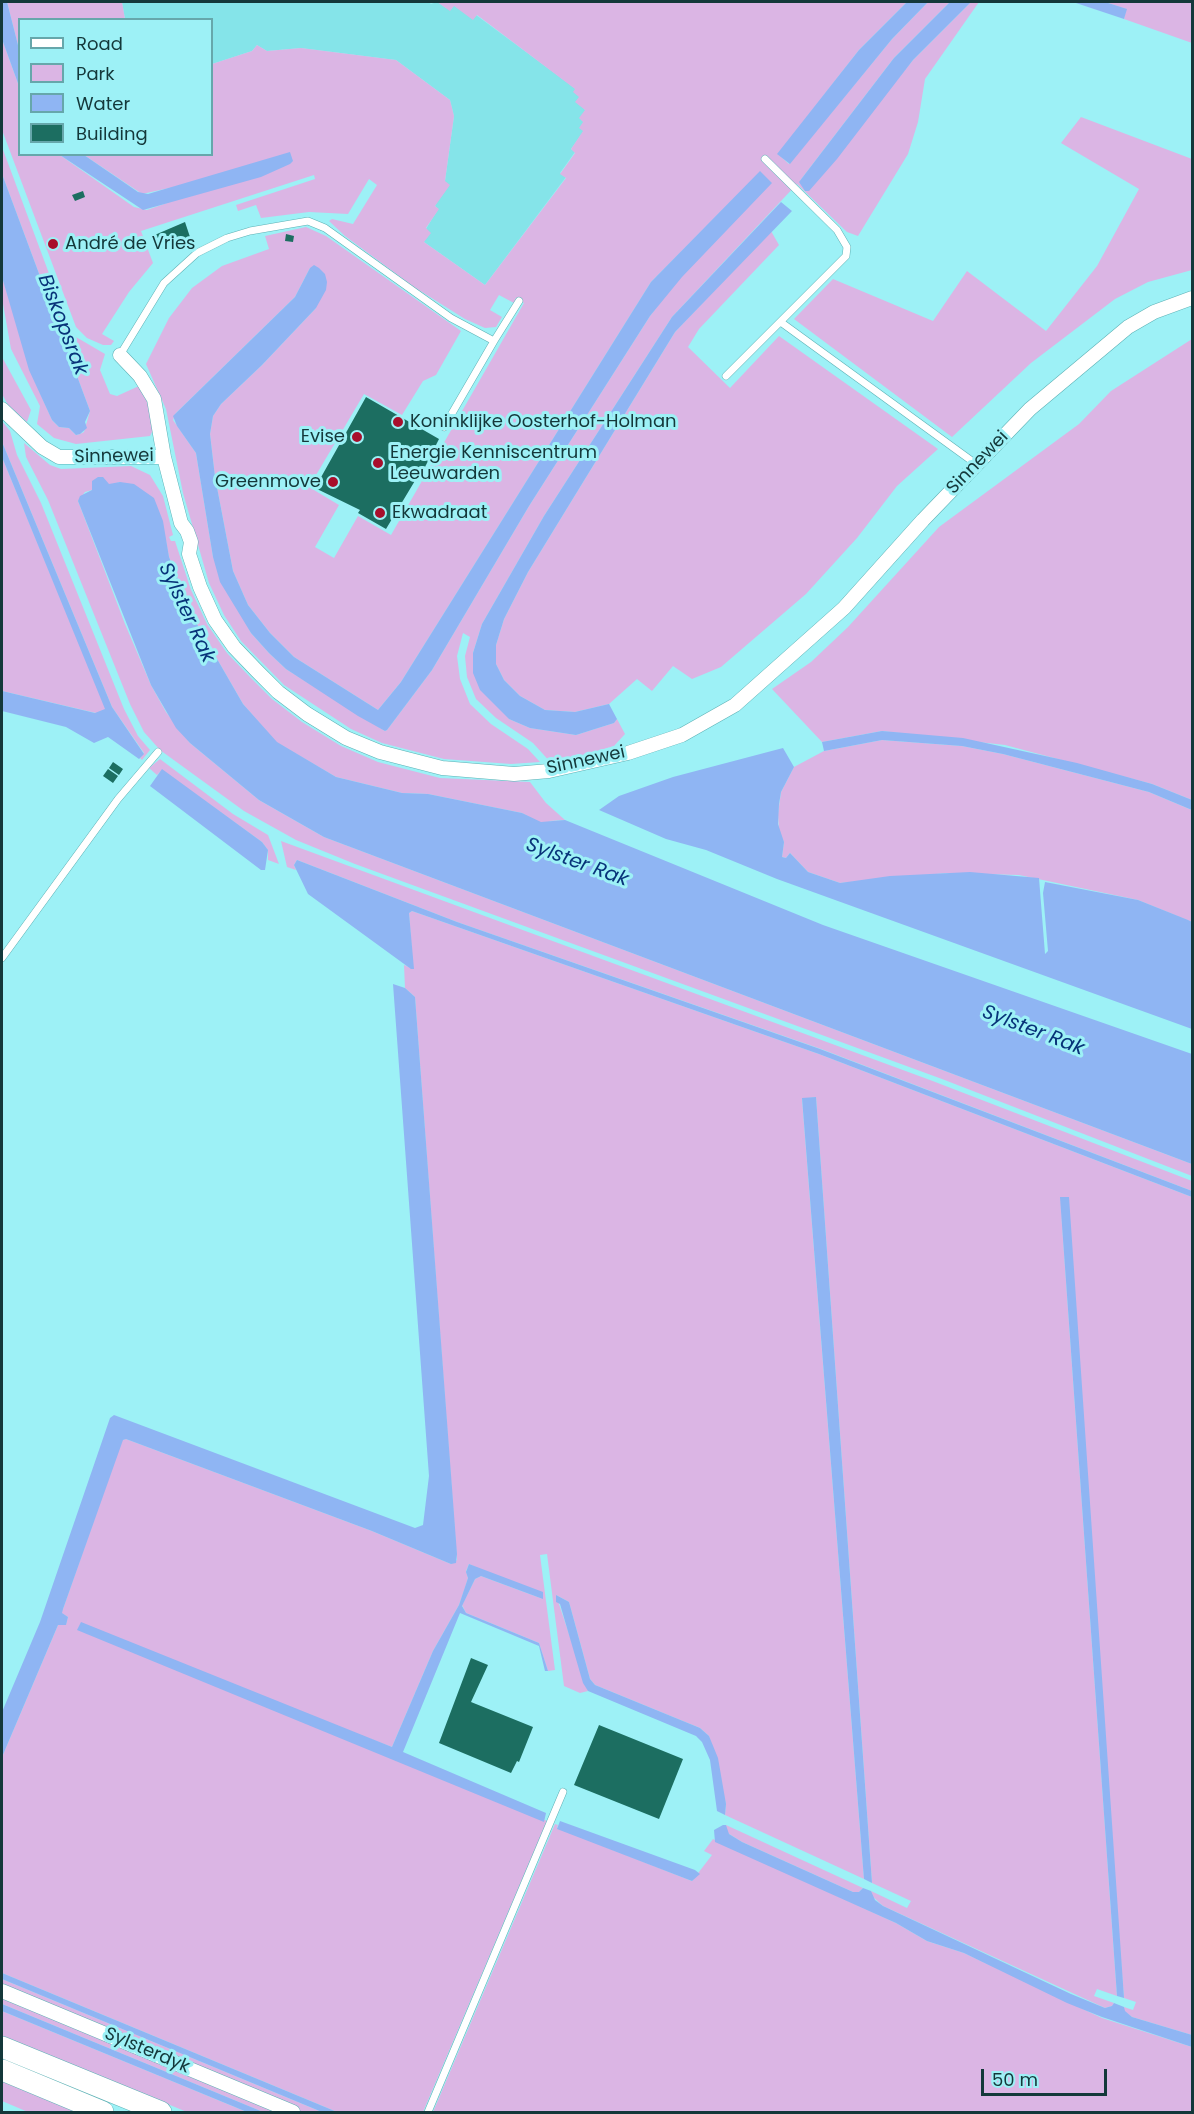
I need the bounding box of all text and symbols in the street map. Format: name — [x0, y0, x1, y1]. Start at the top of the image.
legend — [18, 18, 213, 156]
text: Road — [76, 31, 123, 56]
text: Park — [76, 61, 115, 86]
text: Water — [76, 91, 130, 116]
text: Building — [76, 121, 148, 146]
place label: André de Vries — [65, 233, 195, 255]
marker: André de Vries — [46, 237, 60, 251]
water label: Biskopsrak — [32, 271, 92, 379]
place label: Koninklijke Oosterhof-Holman — [410, 411, 677, 433]
marker: Koninklijke Oosterhof-Holman — [391, 415, 405, 429]
place label: Evise — [301, 426, 345, 448]
street label: Sinnewei — [943, 427, 1013, 499]
marker: Evise — [350, 430, 364, 444]
place label: Energie Kenniscentrum Leeuwarden — [390, 442, 597, 484]
street label: Sinnewei — [74, 446, 154, 468]
marker: Energie Kenniscentrum Leeuwarden — [371, 456, 385, 470]
place label: Greenmove — [215, 471, 321, 493]
marker: Greenmove — [326, 475, 340, 489]
place label: Ekwadraat — [392, 502, 487, 524]
marker: Ekwadraat — [373, 506, 387, 520]
water label: Sylster Rak — [152, 559, 220, 667]
street label: Sinnewei — [545, 742, 627, 780]
water label: Sylster Rak — [522, 833, 632, 893]
water label: Sylster Rak — [979, 1001, 1087, 1061]
street label: Sylsterdyk — [101, 2023, 193, 2079]
scale bar — [984, 2057, 1110, 2095]
text: 50 m — [992, 2067, 1038, 2092]

